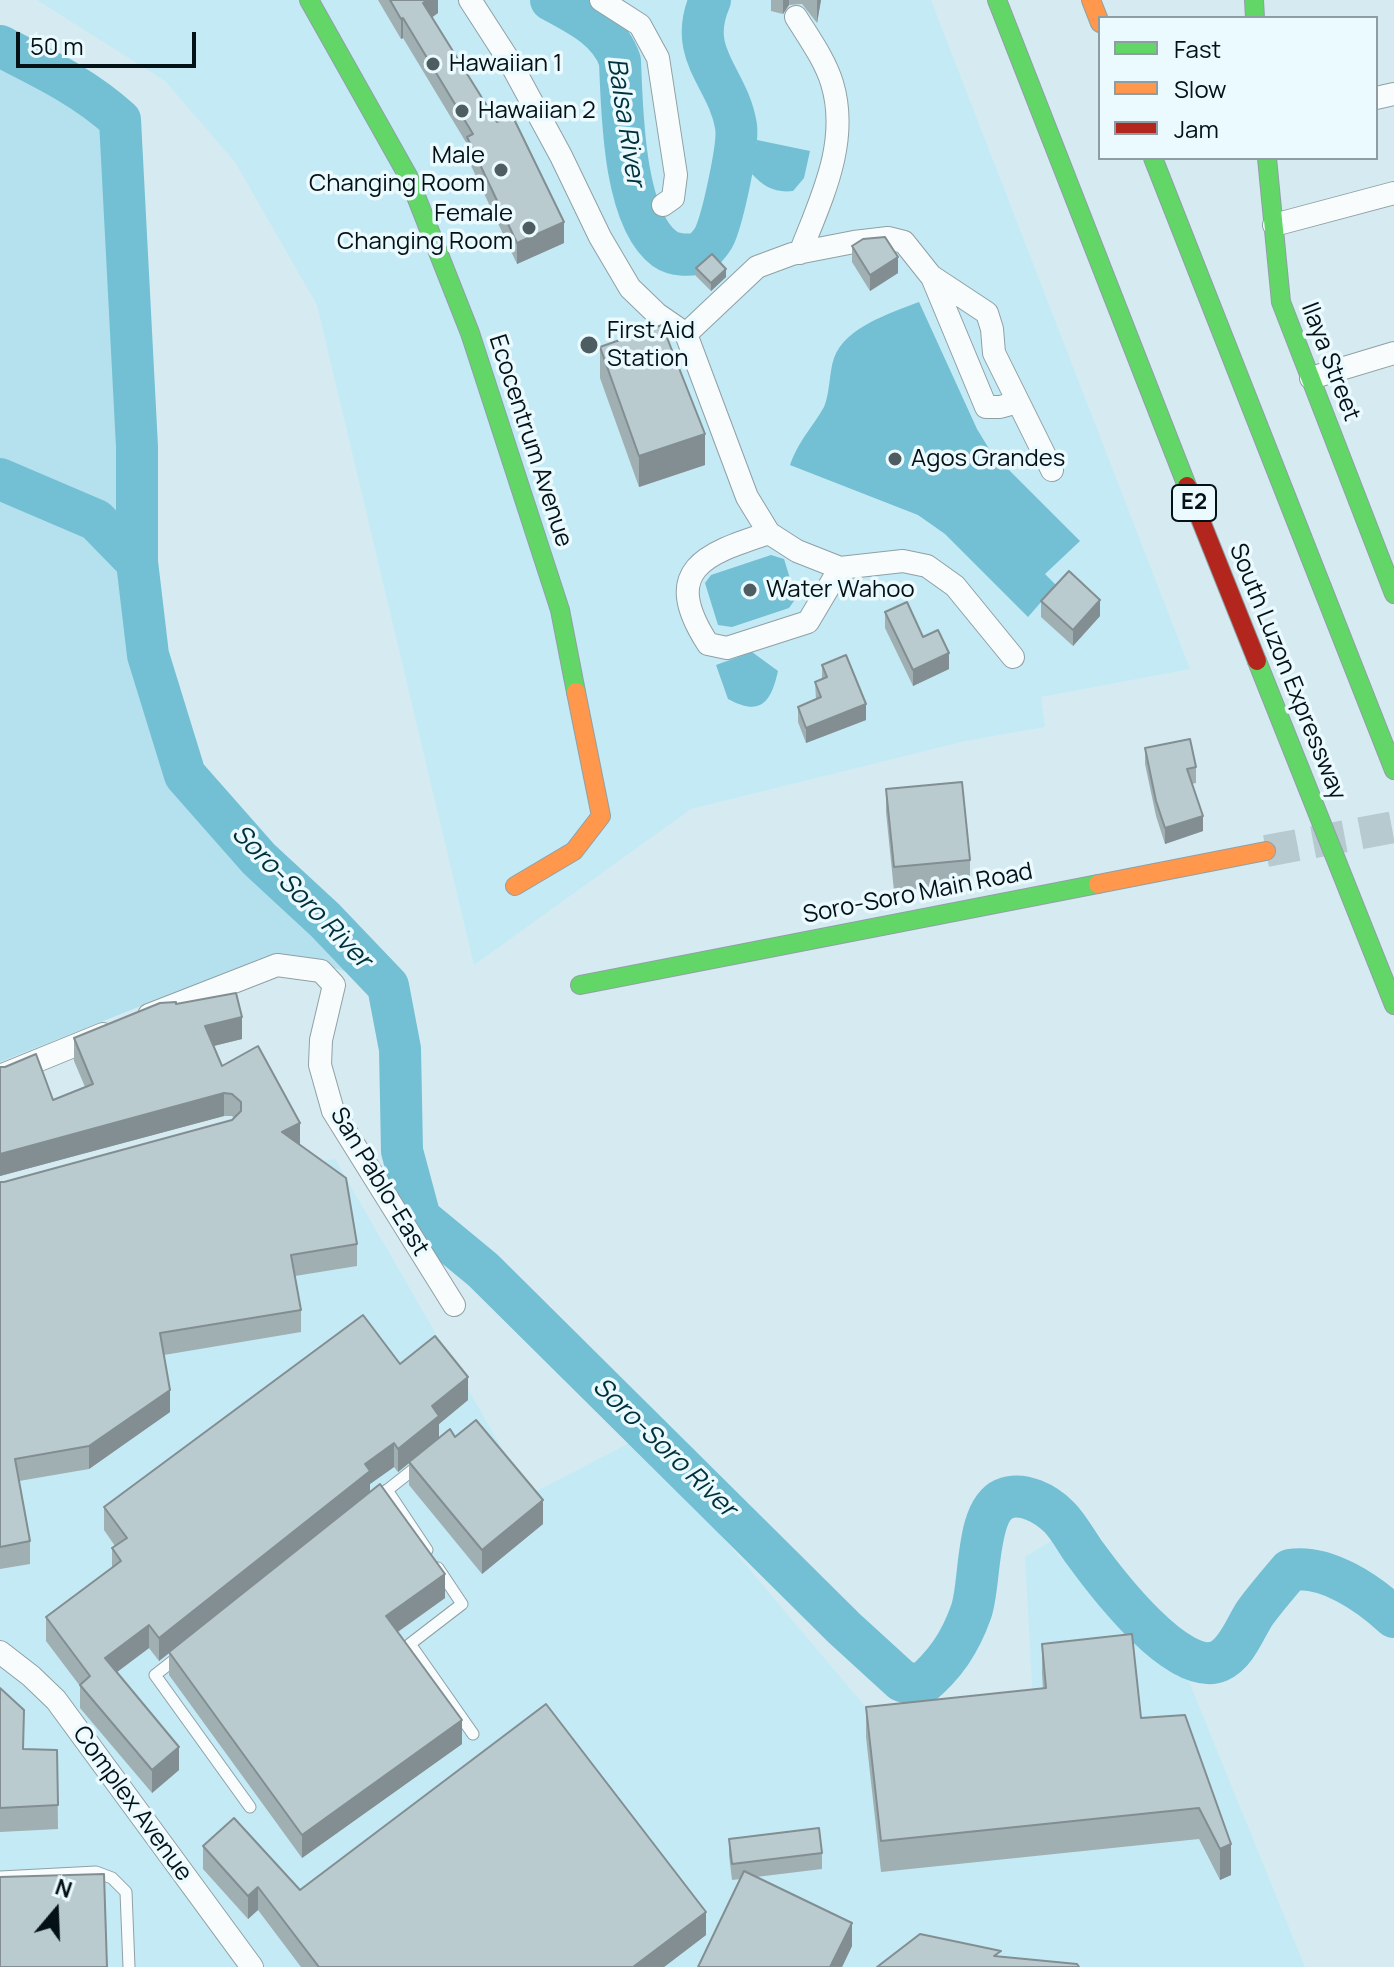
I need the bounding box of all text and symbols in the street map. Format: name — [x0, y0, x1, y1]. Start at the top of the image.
scale bar — [20, 16, 200, 66]
legend — [1098, 16, 1378, 160]
text: 50 m — [30, 29, 84, 62]
text: Fast — [1174, 32, 1221, 65]
place label: Hawaiian 1 — [449, 50, 562, 78]
marker: Hawaiian 1 — [424, 55, 442, 73]
water label: Balsa River — [599, 56, 651, 188]
text: Slow — [1174, 72, 1227, 105]
place label: Hawaiian 2 — [478, 97, 596, 125]
marker: Hawaiian 2 — [453, 102, 471, 120]
text: Jam — [1174, 112, 1219, 145]
place label: Male Changing Room — [309, 142, 485, 198]
marker: Male Changing Room — [492, 161, 510, 179]
place label: Female Changing Room — [337, 200, 513, 256]
marker: Female Changing Room — [520, 219, 538, 237]
street label: Ilaya Street — [1294, 299, 1366, 425]
place label: First Aid Station — [607, 317, 695, 373]
street label: Ecocentrum Avenue — [482, 331, 578, 551]
marker: First Aid Station — [578, 334, 600, 356]
place label: Agos Grandes — [911, 445, 1065, 473]
marker: Agos Grandes — [886, 450, 904, 468]
road number: E2 — [1172, 485, 1216, 521]
street label: South Luzon Expressway — [1222, 540, 1352, 804]
place label: Water Wahoo — [766, 576, 915, 604]
marker: Water Wahoo — [741, 581, 759, 599]
water label: Soro-Soro River — [225, 819, 377, 975]
street label: Soro-Soro Main Road — [801, 858, 1035, 930]
street label: San Pablo-East — [323, 1103, 435, 1261]
water label: Soro-Soro River — [586, 1372, 742, 1524]
street label: Complex Avenue — [66, 1721, 198, 1887]
north arrow — [16, 1871, 96, 1951]
text: N — [51, 1872, 76, 1905]

